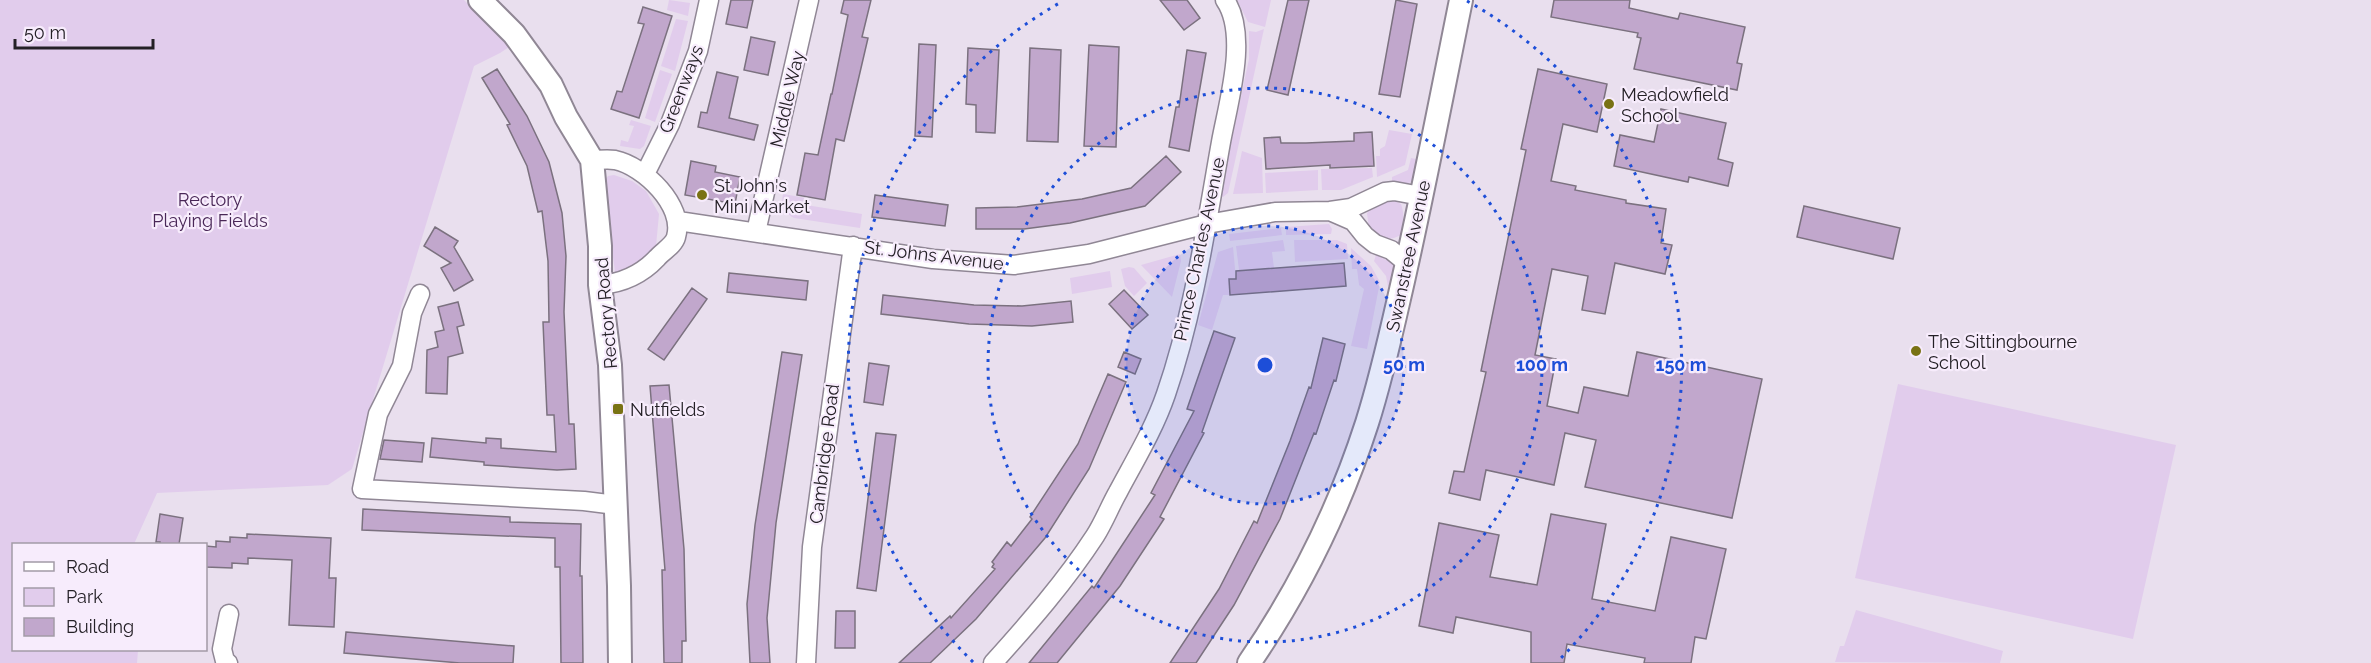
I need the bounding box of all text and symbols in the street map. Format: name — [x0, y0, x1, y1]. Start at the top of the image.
scale bar — [15, 12, 153, 50]
text: 50 m — [24, 22, 66, 43]
street label: Greenways — [655, 42, 707, 136]
street label: Middle Way — [766, 48, 808, 149]
place label: Meadowfield School — [1621, 84, 1729, 126]
marker: Meadowfield School — [1602, 97, 1616, 111]
street label: Prince Charles Avenue — [1169, 155, 1229, 343]
place label: St John's Mini Market — [714, 175, 810, 217]
street label: Swanstree Avenue — [1382, 178, 1434, 334]
marker: St John's Mini Market — [695, 188, 709, 202]
park label: Rectory Playing Fields — [152, 189, 268, 231]
street label: St. Johns Avenue — [863, 236, 1005, 274]
street label: Rectory Road — [591, 256, 621, 370]
place label: The Sittingbourne School — [1928, 331, 2077, 373]
marker: The Sittingbourne School — [1909, 344, 1923, 358]
text: 50 m — [1383, 354, 1425, 375]
text: 100 m — [1516, 354, 1568, 375]
text: 150 m — [1656, 354, 1707, 375]
centre of rings — [1255, 355, 1275, 375]
street label: Cambridge Road — [805, 383, 843, 525]
place label: Nutfields — [630, 399, 705, 420]
marker: Nutfields — [611, 402, 625, 416]
legend — [12, 543, 207, 651]
text: Road — [66, 556, 109, 577]
text: Park — [66, 586, 103, 607]
text: Building — [66, 616, 134, 637]

